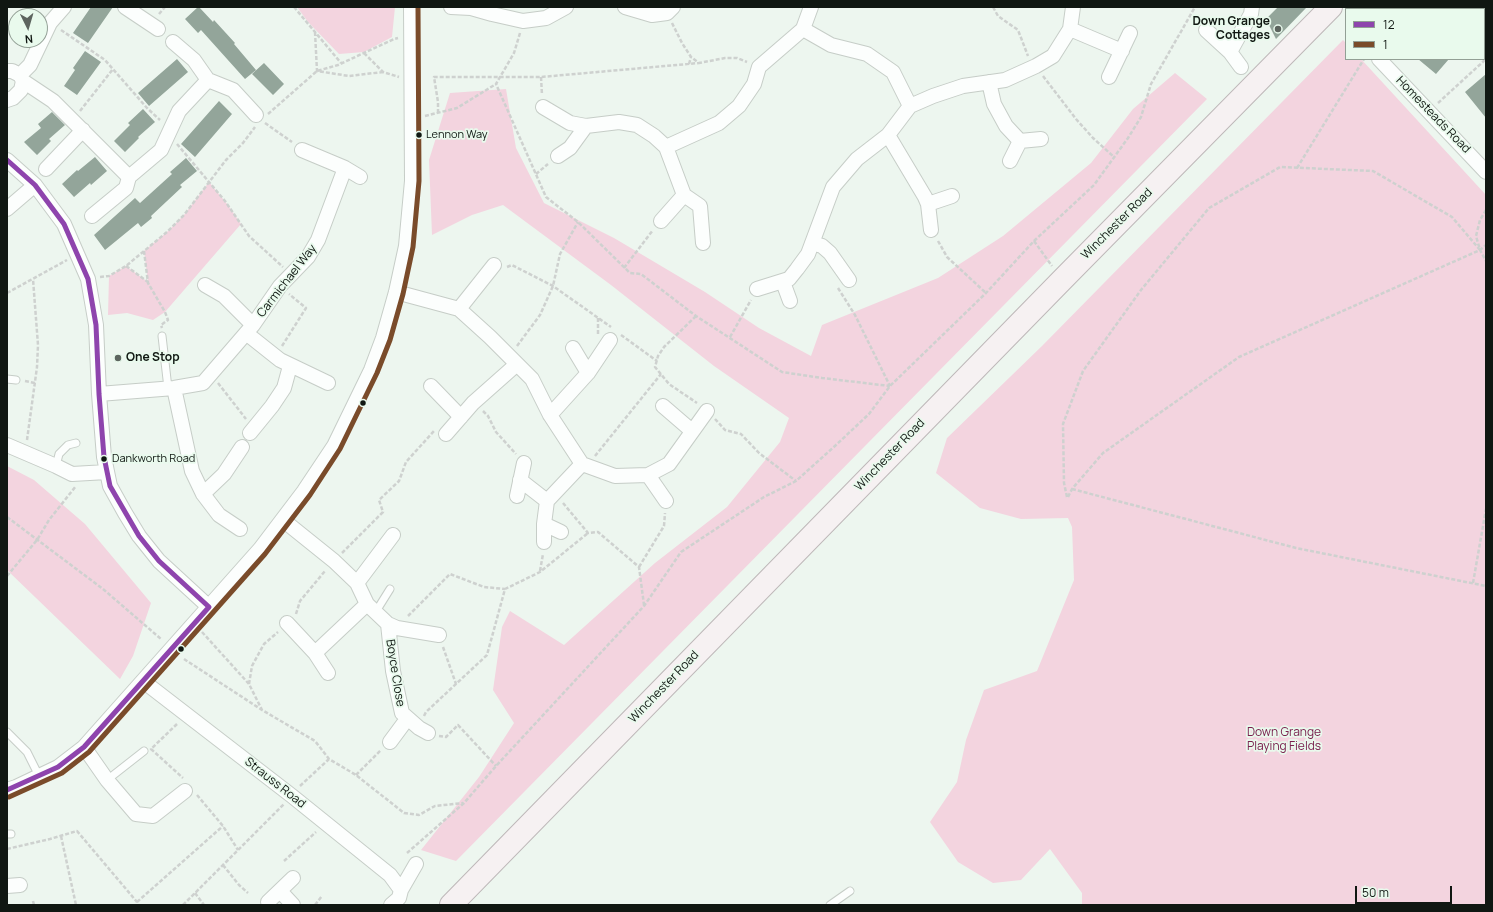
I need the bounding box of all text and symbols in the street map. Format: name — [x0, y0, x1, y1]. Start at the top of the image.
north arrow — [8, 8, 48, 48]
legend — [1345, 8, 1485, 60]
place label: Down Grange Cottages — [1192, 15, 1270, 43]
text: 12 — [1383, 16, 1395, 33]
marker: Down Grange Cottages — [1273, 24, 1283, 34]
text: N — [24, 32, 34, 47]
text: 1 — [1383, 36, 1388, 53]
street label: Homesteads Road — [1393, 74, 1473, 156]
place label: Lennon Way — [426, 128, 488, 142]
marker: Lennon Way — [414, 130, 424, 140]
street label: Winchester Road — [1078, 185, 1156, 263]
street label: Carmichael Way — [254, 242, 320, 320]
place label: One Stop — [126, 351, 180, 365]
marker: One Stop — [113, 353, 123, 363]
unlabelled marker — [358, 398, 368, 408]
street label: Winchester Road — [852, 416, 928, 494]
place label: Dankworth Road — [112, 452, 195, 466]
marker: Dankworth Road — [99, 454, 109, 464]
street label: Boyce Close — [383, 638, 407, 708]
unlabelled marker — [176, 644, 186, 654]
street label: Winchester Road — [626, 648, 702, 726]
park label: Down Grange Playing Fields — [1247, 726, 1321, 754]
street label: Strauss Road — [242, 755, 308, 811]
scale bar — [1357, 878, 1454, 904]
text: 50 m — [1362, 884, 1389, 901]

